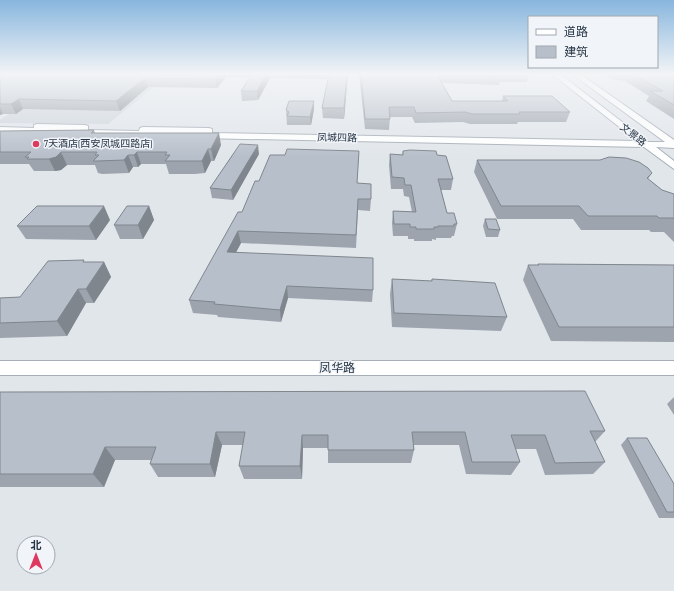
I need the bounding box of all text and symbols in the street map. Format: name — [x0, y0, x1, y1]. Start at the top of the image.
legend — [528, 16, 658, 68]
text: 道路 — [564, 25, 588, 40]
text: 建筑 — [564, 45, 588, 60]
street label: 文景路 — [617, 121, 649, 149]
street label: 凤城四路 — [317, 132, 357, 144]
place label: 7天酒店(西安凤城四路店) — [44, 138, 152, 150]
marker: 7天酒店(西安凤城四路店) — [31, 139, 41, 149]
street label: 凤华路 — [319, 361, 355, 376]
north arrow — [16, 535, 56, 575]
text: 北 — [31, 539, 42, 552]

